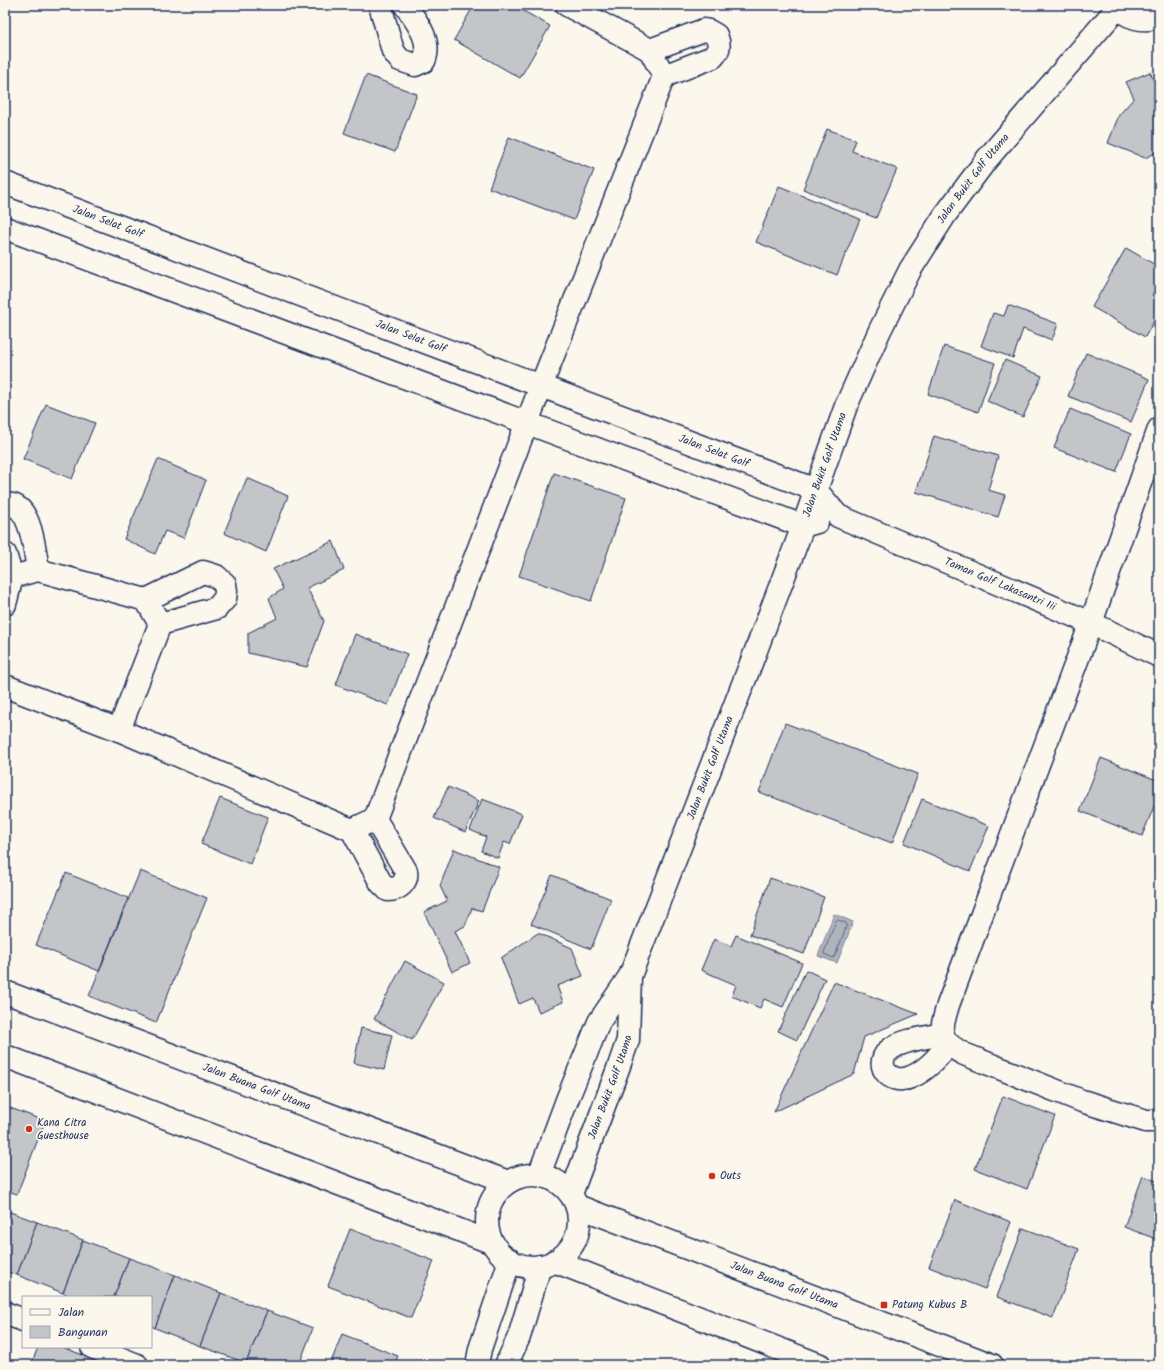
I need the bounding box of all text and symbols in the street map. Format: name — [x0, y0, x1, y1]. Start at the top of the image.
street label: Jalan Bukit Golf Utama — [933, 130, 1014, 227]
street label: Jalan Selat Golf — [70, 200, 148, 244]
street label: Jalan Selat Golf — [373, 315, 451, 359]
street label: Jalan Bukit Golf Utama — [798, 410, 852, 520]
street label: Jalan Selat Golf — [676, 430, 754, 474]
street label: Taman Golf Lakasantri Iii — [942, 553, 1059, 616]
street label: Jalan Bukit Golf Utama — [682, 713, 739, 823]
street label: Jalan Bukit Golf Utama — [583, 1035, 637, 1142]
street label: Jalan Buana Golf Utama — [200, 1058, 313, 1116]
place label: Kana Citra Guesthouse — [37, 1114, 89, 1145]
marker: Kana Citra Guesthouse — [24, 1124, 34, 1134]
place label: Outs — [720, 1167, 741, 1185]
marker: Outs — [707, 1171, 717, 1181]
street label: Jalan Buana Golf Utama — [728, 1257, 841, 1314]
legend — [22, 1296, 152, 1348]
place label: Patung Kubus B — [892, 1296, 967, 1314]
marker: Patung Kubus B — [879, 1300, 889, 1310]
text: Jalan — [58, 1303, 84, 1322]
text: Bangunan — [58, 1323, 108, 1342]

